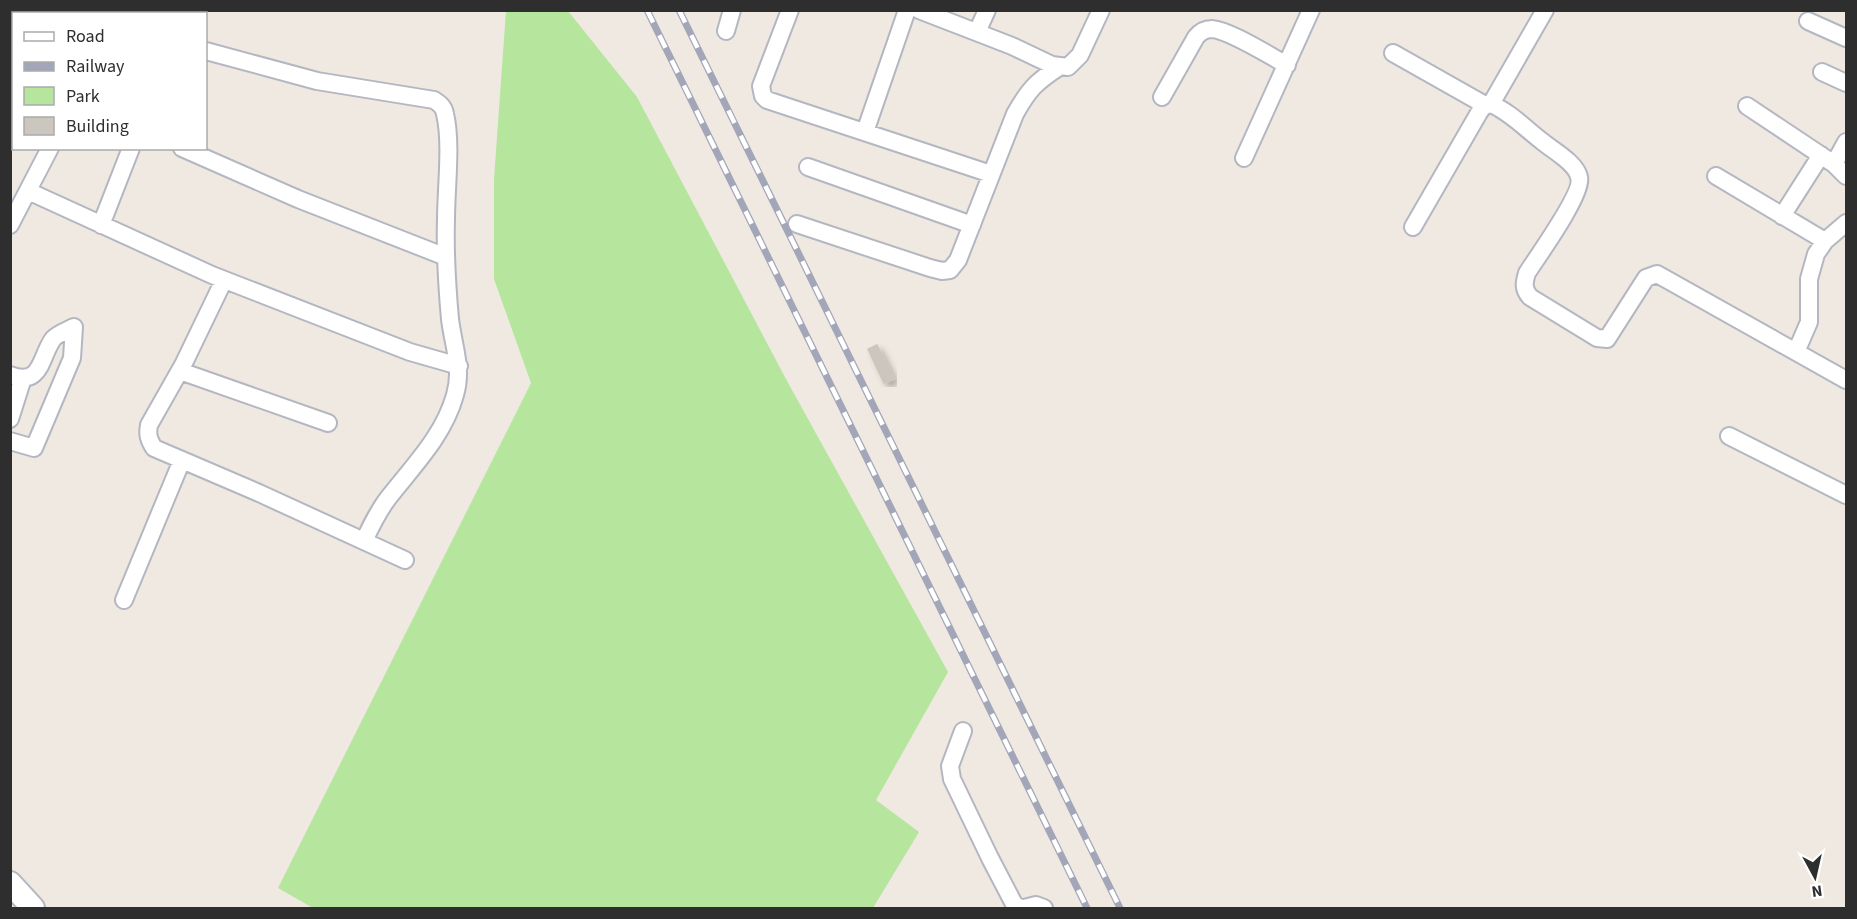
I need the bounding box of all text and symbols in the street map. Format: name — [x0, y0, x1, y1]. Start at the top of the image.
legend — [12, 12, 207, 150]
text: Road — [66, 24, 105, 49]
text: Railway — [66, 54, 125, 79]
text: Park — [66, 84, 100, 109]
text: Building — [66, 114, 129, 139]
north arrow — [1785, 847, 1845, 907]
text: N — [1810, 879, 1824, 902]

